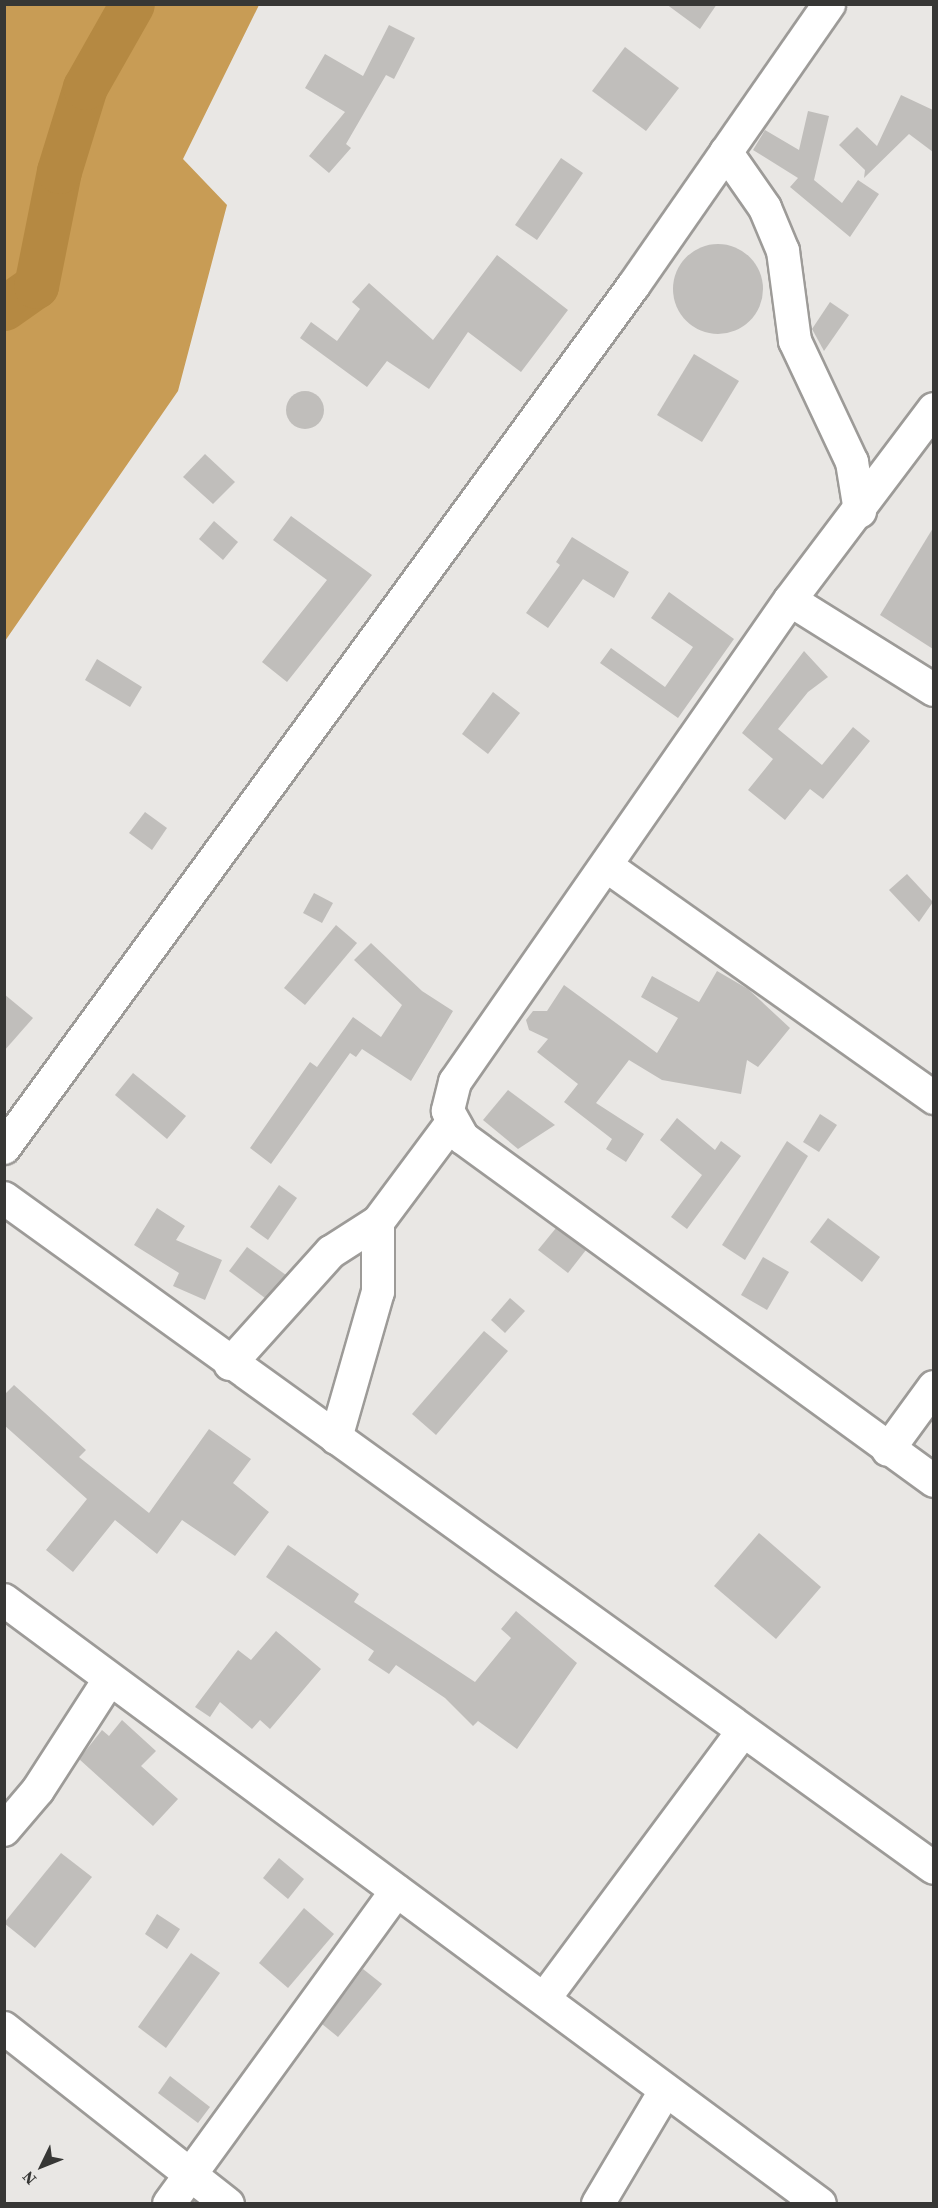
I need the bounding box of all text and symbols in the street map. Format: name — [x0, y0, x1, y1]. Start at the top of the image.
north arrow — [12, 2136, 72, 2196]
text: N — [17, 2167, 41, 2190]

